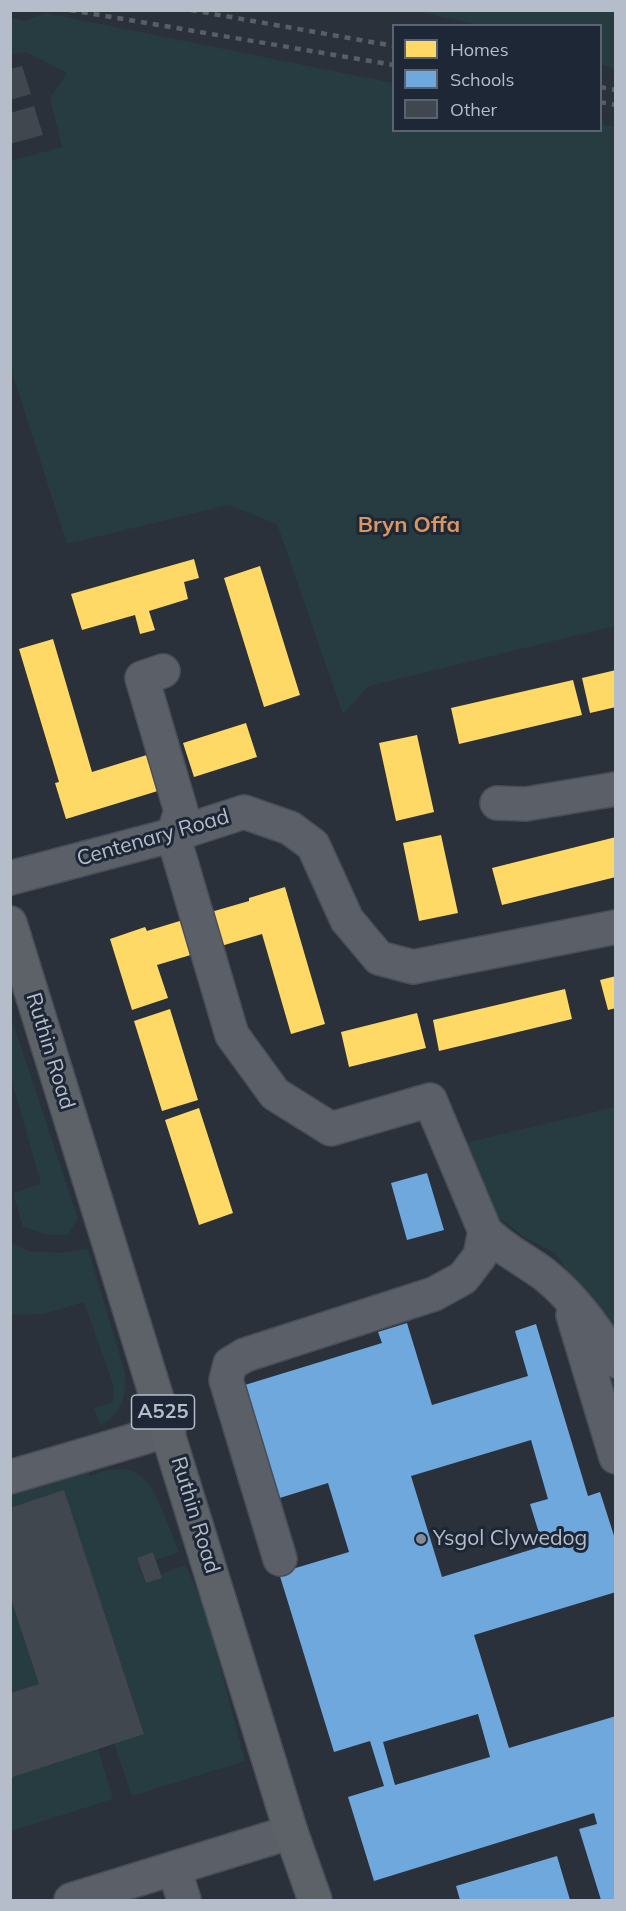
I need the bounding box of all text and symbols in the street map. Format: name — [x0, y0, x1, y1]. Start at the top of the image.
legend — [392, 24, 602, 132]
text: Homes — [450, 38, 509, 61]
text: Schools — [450, 68, 514, 91]
text: Other — [450, 98, 497, 121]
district label: Bryn Offa — [358, 512, 460, 538]
street label: Centenary Road — [74, 804, 232, 872]
street label: Ruthin Road — [20, 990, 80, 1112]
road number: A525 — [132, 1395, 195, 1429]
street label: Ruthin Road — [165, 1454, 225, 1576]
place label: Ysgol Clywedog — [433, 1526, 587, 1552]
marker: Ysgol Clywedog — [414, 1532, 428, 1546]

